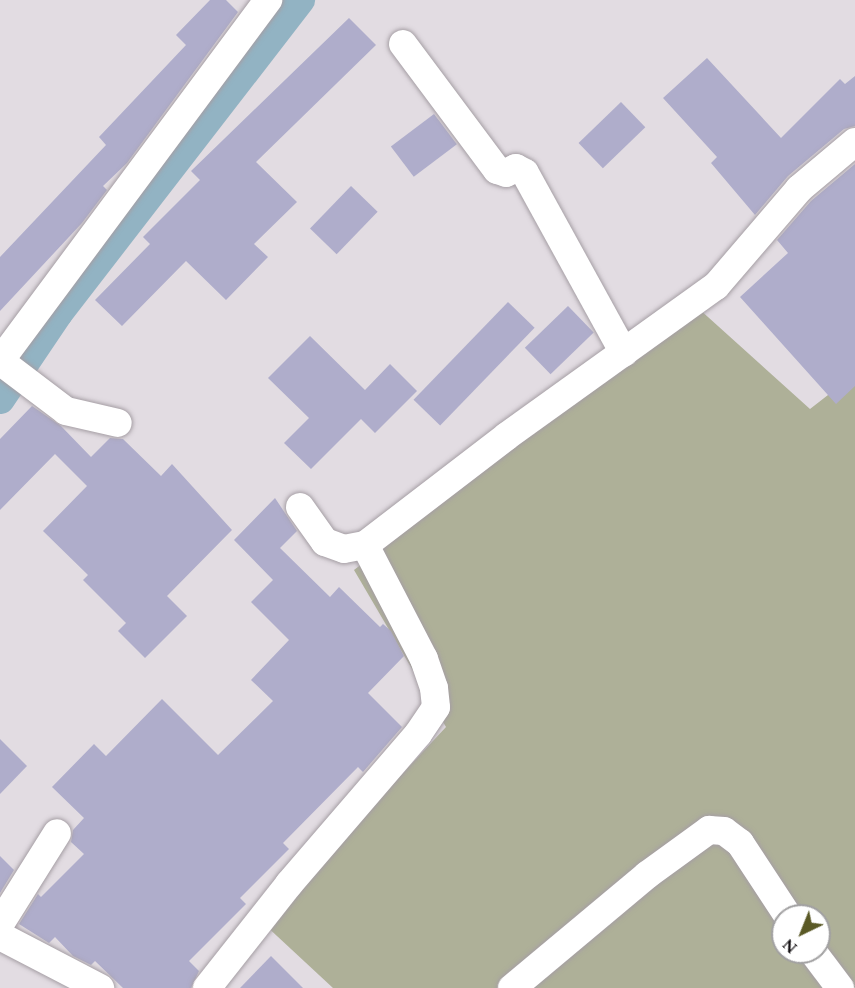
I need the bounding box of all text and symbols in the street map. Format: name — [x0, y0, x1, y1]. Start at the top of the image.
north arrow — [771, 904, 831, 964]
text: N — [777, 932, 803, 959]

